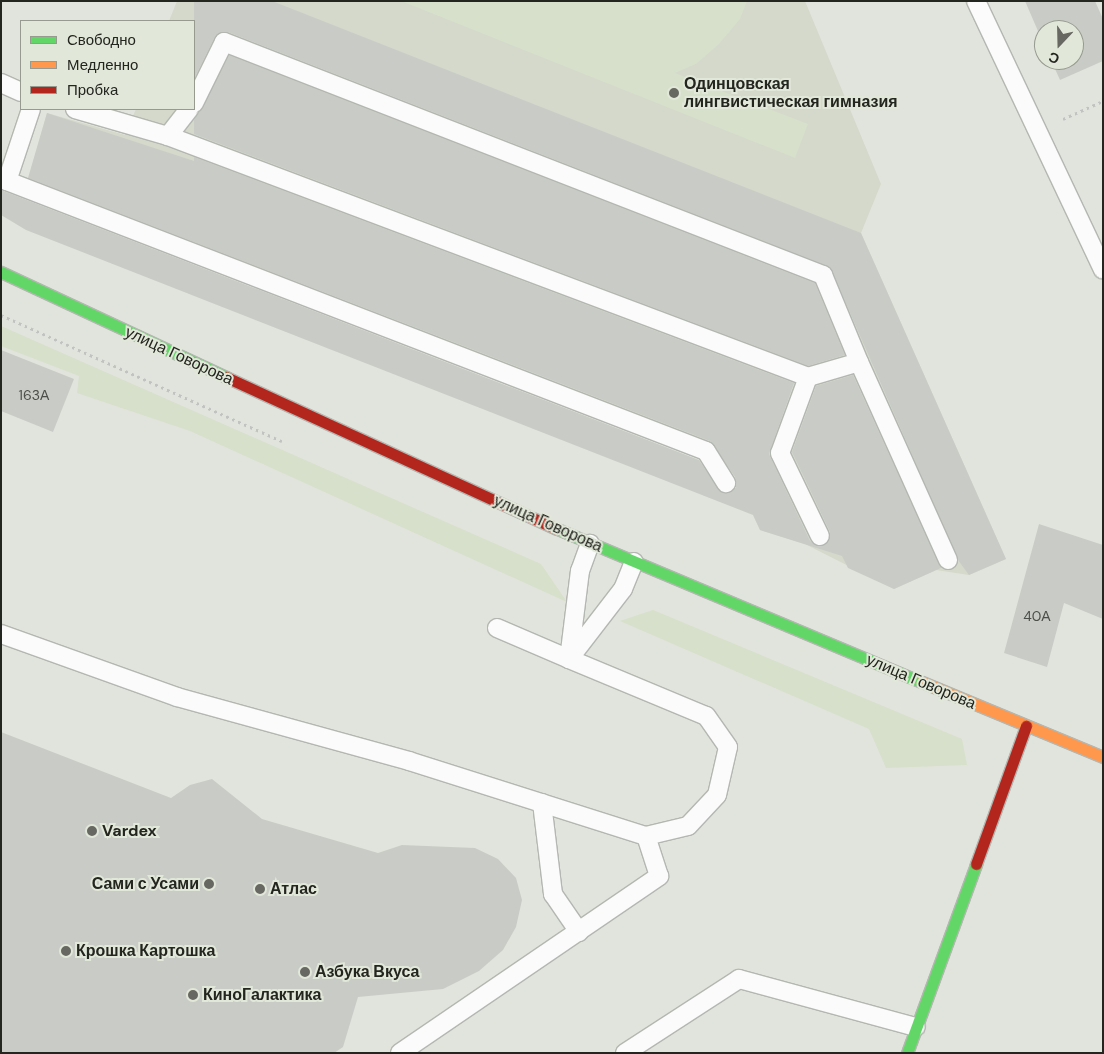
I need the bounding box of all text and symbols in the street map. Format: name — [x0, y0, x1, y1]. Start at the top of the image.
legend — [20, 20, 195, 110]
north arrow — [1034, 20, 1084, 70]
text: Свободно — [67, 30, 136, 50]
text: С — [1046, 48, 1062, 68]
text: Медленно — [67, 55, 138, 75]
place label: Одинцовская лингвистическая гимназия — [684, 74, 898, 112]
text: Пробка — [67, 80, 118, 100]
marker: Одинцовская лингвистическая гимназия — [668, 87, 680, 99]
street label: улица Говорова — [122, 323, 236, 389]
house number: 163А — [19, 387, 49, 403]
street label: улица Говорова — [491, 491, 605, 557]
house number: 40А — [1023, 608, 1051, 624]
street label: улица Говорова — [863, 650, 979, 714]
place label: Vardex — [102, 821, 157, 841]
marker: Vardex — [86, 825, 98, 837]
place label: Сами с Усами — [92, 874, 199, 894]
marker: Сами с Усами — [203, 878, 215, 890]
place label: Атлас — [270, 879, 317, 899]
marker: Атлас — [254, 883, 266, 895]
place label: Крошка Картошка — [76, 941, 215, 961]
marker: Крошка Картошка — [60, 945, 72, 957]
place label: Азбука Вкуса — [315, 962, 419, 982]
marker: Азбука Вкуса — [299, 966, 311, 978]
place label: КиноГалактика — [203, 985, 321, 1005]
marker: КиноГалактика — [187, 989, 199, 1001]

